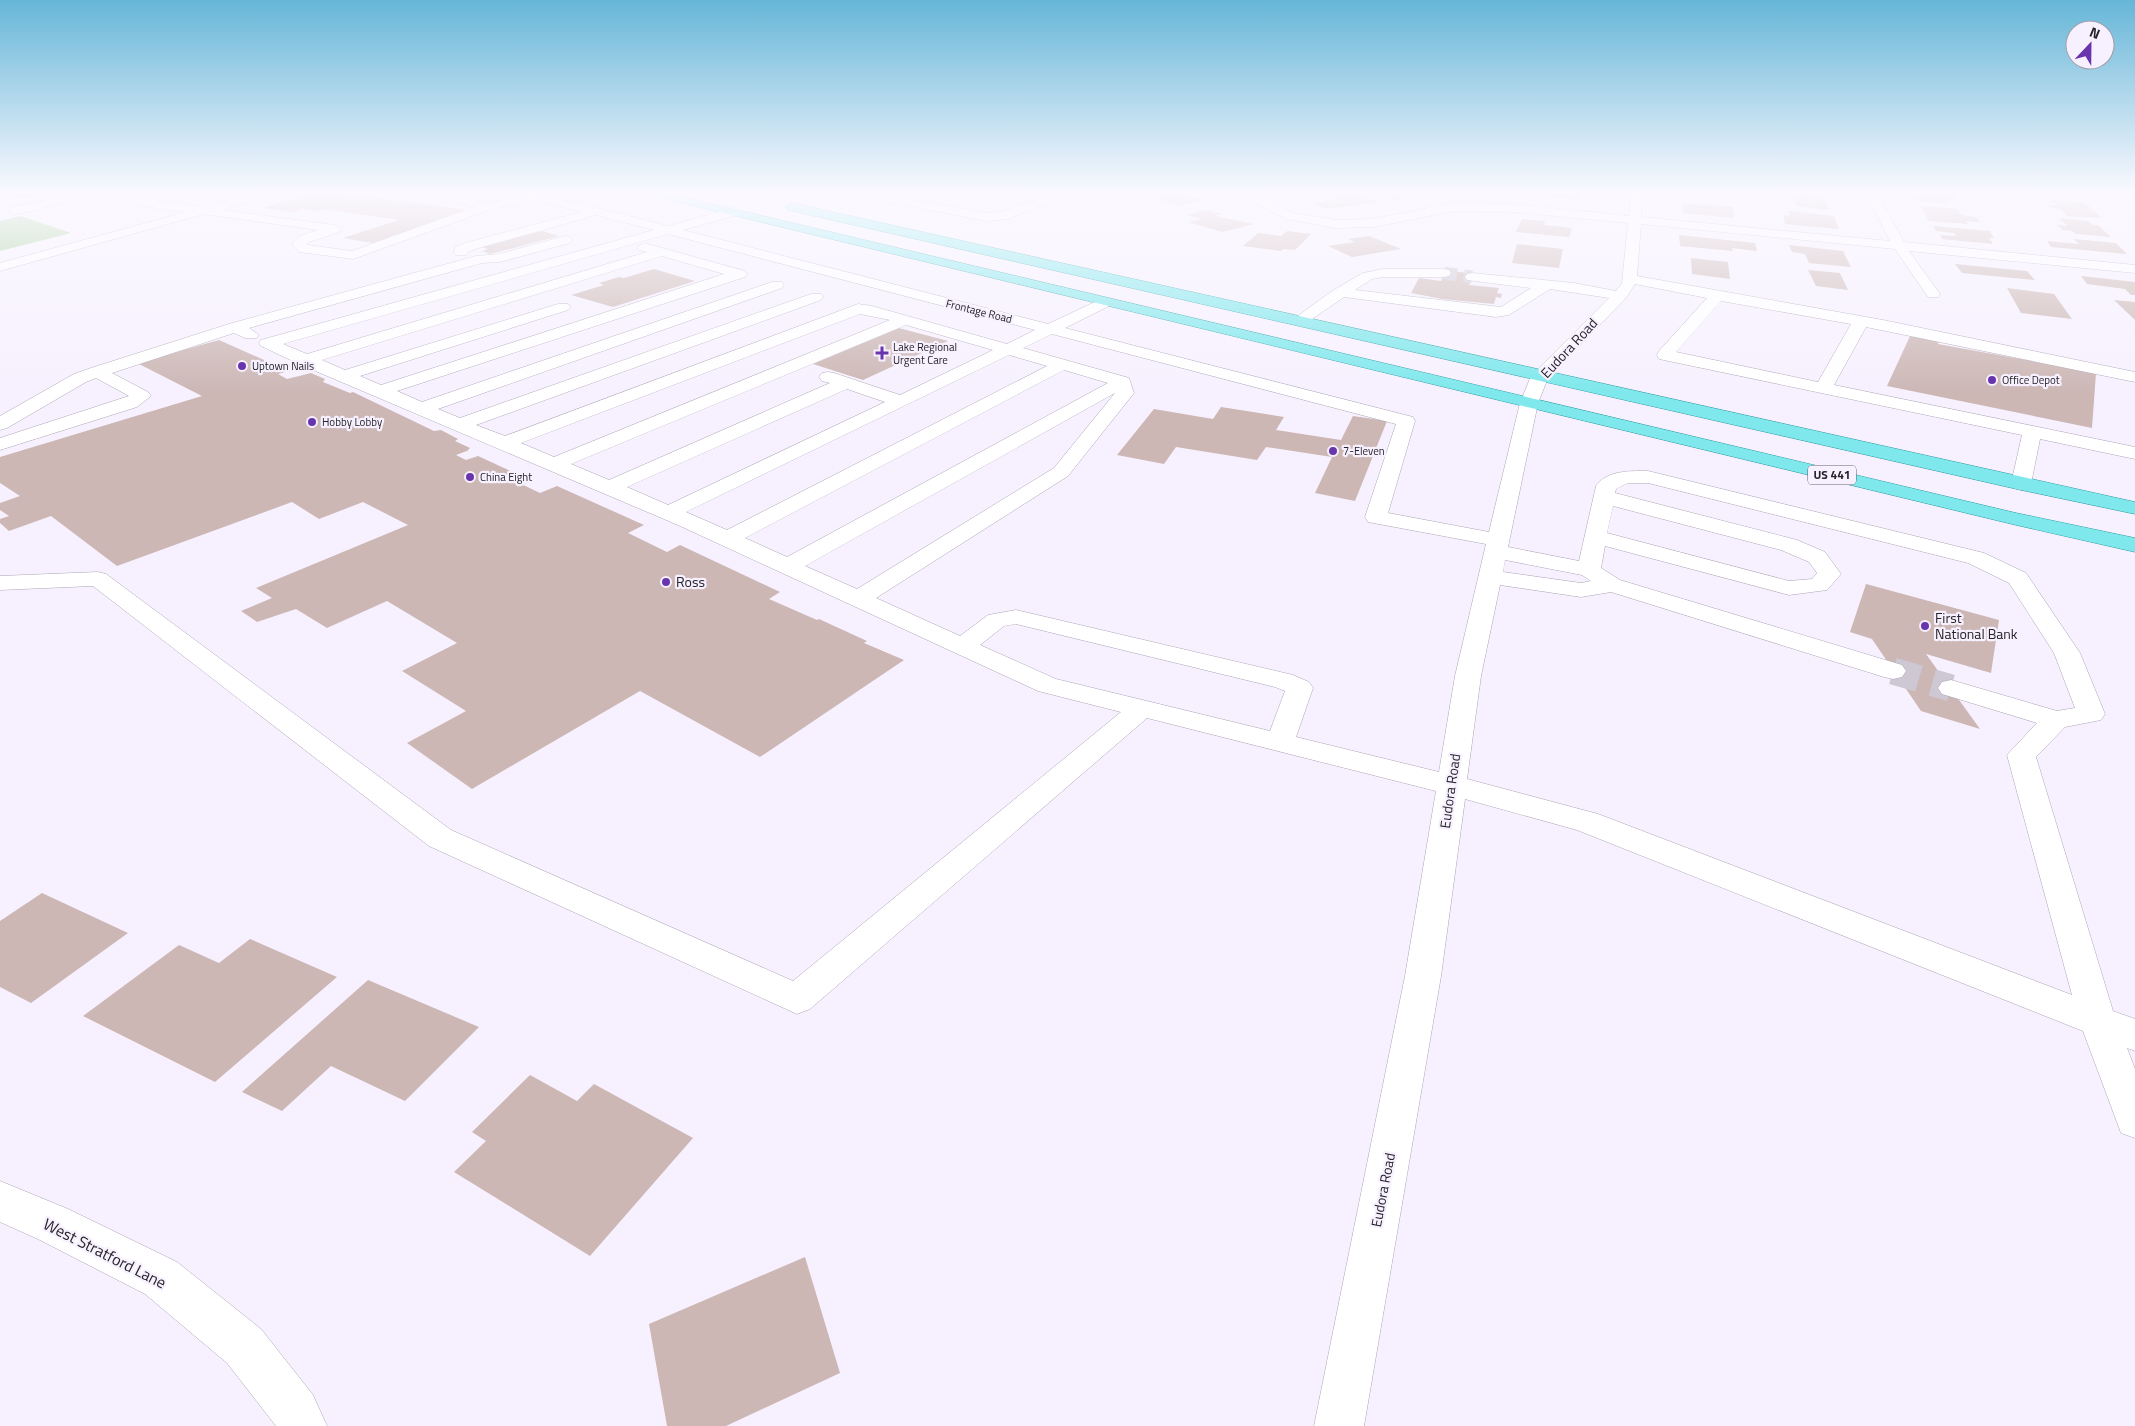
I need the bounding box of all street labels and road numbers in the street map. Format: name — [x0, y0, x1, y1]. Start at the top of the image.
street label: Frontage Road — [944, 295, 1014, 327]
street label: Eudora Road — [1535, 313, 1602, 382]
road number: US 441 — [1808, 466, 1856, 484]
street label: Eudora Road — [1434, 752, 1465, 830]
street label: Eudora Road — [1365, 1151, 1400, 1229]
street label: West Stratford Lane — [39, 1212, 171, 1294]

